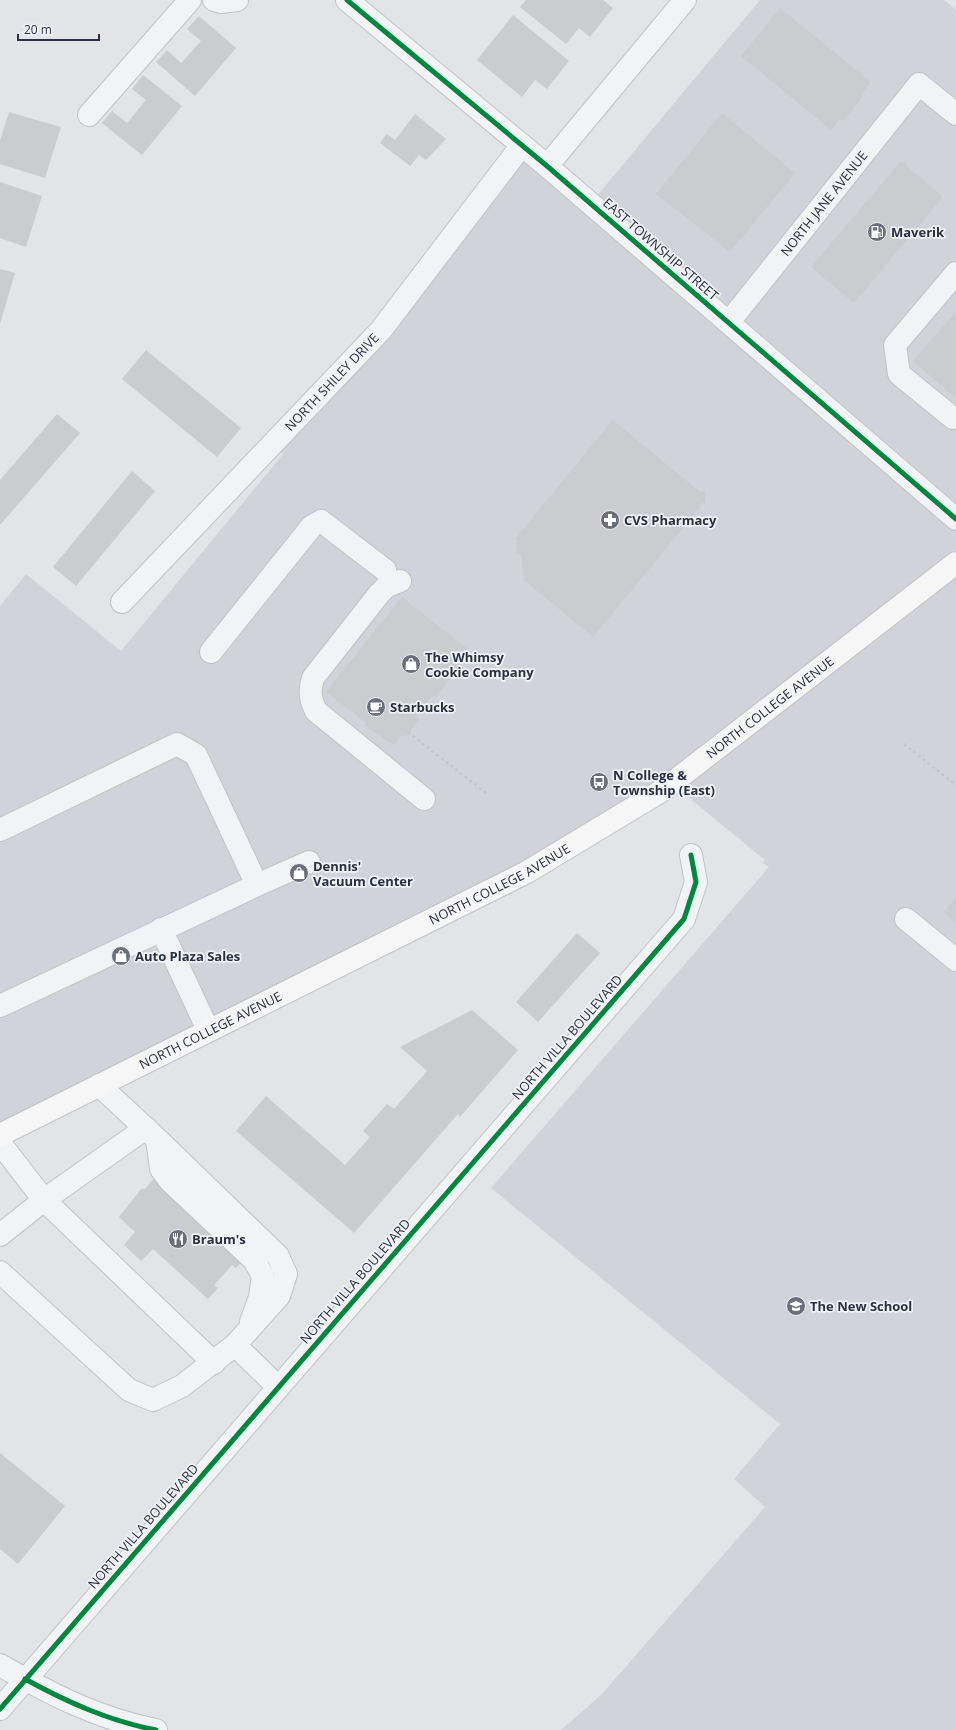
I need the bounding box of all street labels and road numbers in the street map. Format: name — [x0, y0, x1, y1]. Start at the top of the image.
street label: NORTH JANE AVENUE — [776, 147, 871, 260]
street label: EAST TOWNSHIP STREET — [599, 194, 723, 305]
street label: NORTH SHILEY DRIVE — [281, 329, 383, 435]
street label: NORTH COLLEGE AVENUE — [702, 652, 837, 762]
street label: NORTH COLLEGE AVENUE — [426, 839, 573, 929]
street label: NORTH VILLA BOULEVARD — [508, 971, 626, 1103]
street label: NORTH COLLEGE AVENUE — [136, 987, 285, 1073]
street label: NORTH VILLA BOULEVARD — [296, 1215, 414, 1347]
street label: NORTH VILLA BOULEVARD — [84, 1460, 202, 1592]

